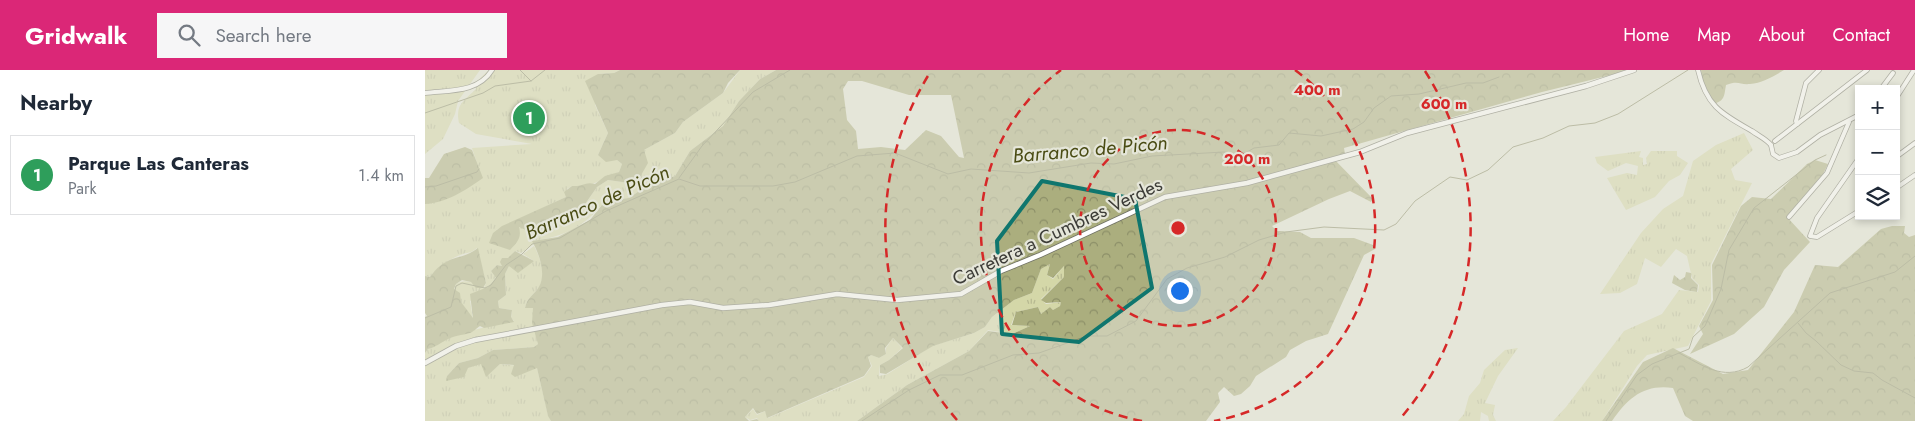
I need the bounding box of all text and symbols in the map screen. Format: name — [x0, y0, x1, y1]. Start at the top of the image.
search box — [157, 13, 507, 58]
text: Gridwalk — [25, 18, 127, 53]
icon: search — [175, 21, 203, 49]
text: Search here — [215, 22, 311, 49]
text: Home — [1623, 22, 1669, 48]
text: Map — [1697, 22, 1731, 48]
text: About — [1759, 22, 1804, 48]
text: Contact — [1832, 22, 1890, 48]
text: 400 m — [1293, 79, 1341, 101]
map controls — [1855, 85, 1900, 220]
button: + — [1855, 85, 1900, 130]
text: Nearby — [20, 88, 92, 118]
text: 600 m — [1421, 93, 1467, 115]
pin: 1 — [513, 99, 545, 137]
water label: Barranco de Picón — [1011, 128, 1169, 171]
button: − — [1855, 130, 1900, 175]
text: 200 m — [1224, 148, 1270, 170]
text: Parque Las Canteras — [68, 150, 249, 177]
water label: Barranco de Picón — [520, 158, 674, 247]
text: 1 — [33, 164, 41, 187]
text: 1.4 km — [358, 164, 404, 187]
street label: Carretera a Cumbres Verdes — [948, 171, 1167, 292]
button: layers — [1855, 175, 1900, 220]
text: Park — [68, 177, 97, 200]
centre of rings — [1169, 219, 1187, 237]
your location — [1167, 278, 1193, 304]

